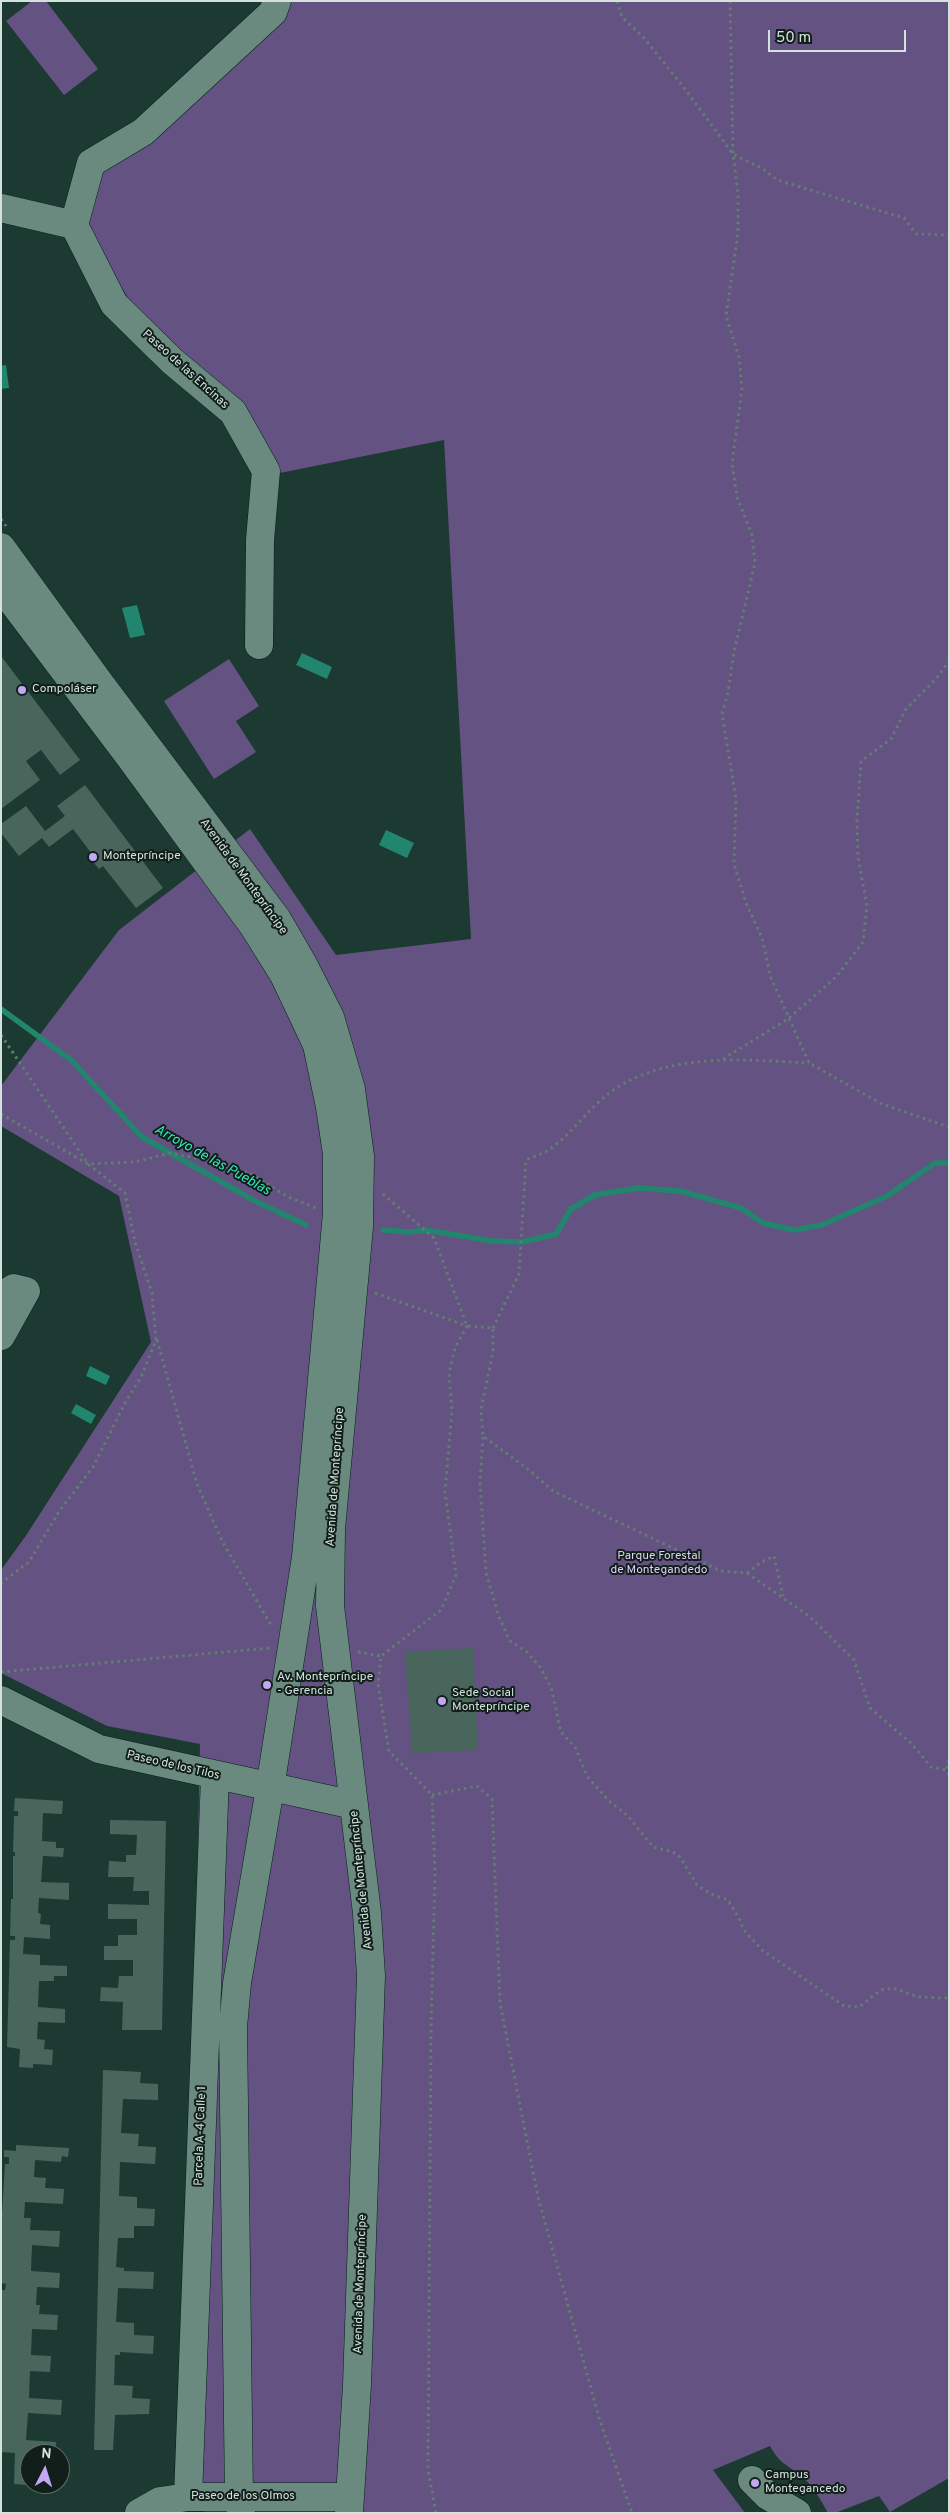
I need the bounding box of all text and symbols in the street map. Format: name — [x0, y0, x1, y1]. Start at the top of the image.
scale bar — [770, 20, 908, 52]
text: 50 m — [776, 29, 811, 48]
street label: Paseo de las Encinas — [139, 327, 231, 413]
place label: Compoláser — [32, 683, 97, 697]
marker: Compoláser — [16, 684, 28, 696]
street label: Avenida de Montepríncipe — [196, 816, 290, 938]
place label: Montepríncipe — [103, 850, 181, 864]
marker: Montepríncipe — [87, 851, 99, 863]
water label: Arroyo de las Pueblas — [151, 1122, 273, 1200]
street label: Avenida de Montepríncipe — [324, 1407, 348, 1547]
park label: Parque Forestal de Montegandedo — [610, 1550, 708, 1578]
place label: Av. Montepríncipe - Gerencia — [277, 1671, 373, 1699]
marker: Av. Montepríncipe - Gerencia — [261, 1679, 273, 1691]
place label: Sede Social Montepríncipe — [452, 1687, 530, 1715]
marker: Sede Social Montepríncipe — [436, 1695, 448, 1707]
street label: Paseo de los Tilos — [125, 1748, 221, 1784]
street label: Avenida de Montepríncipe — [348, 1810, 376, 1950]
street label: Parcela A-4 Calle 1 — [192, 2086, 210, 2186]
street label: Avenida de Montepríncipe — [351, 2214, 371, 2354]
north arrow — [20, 2444, 70, 2494]
text: N — [41, 2446, 52, 2463]
place label: Campus Montegancedo — [765, 2469, 845, 2497]
marker: Campus Montegancedo — [749, 2477, 761, 2489]
street label: Paseo de los Olmos — [191, 2490, 295, 2504]

